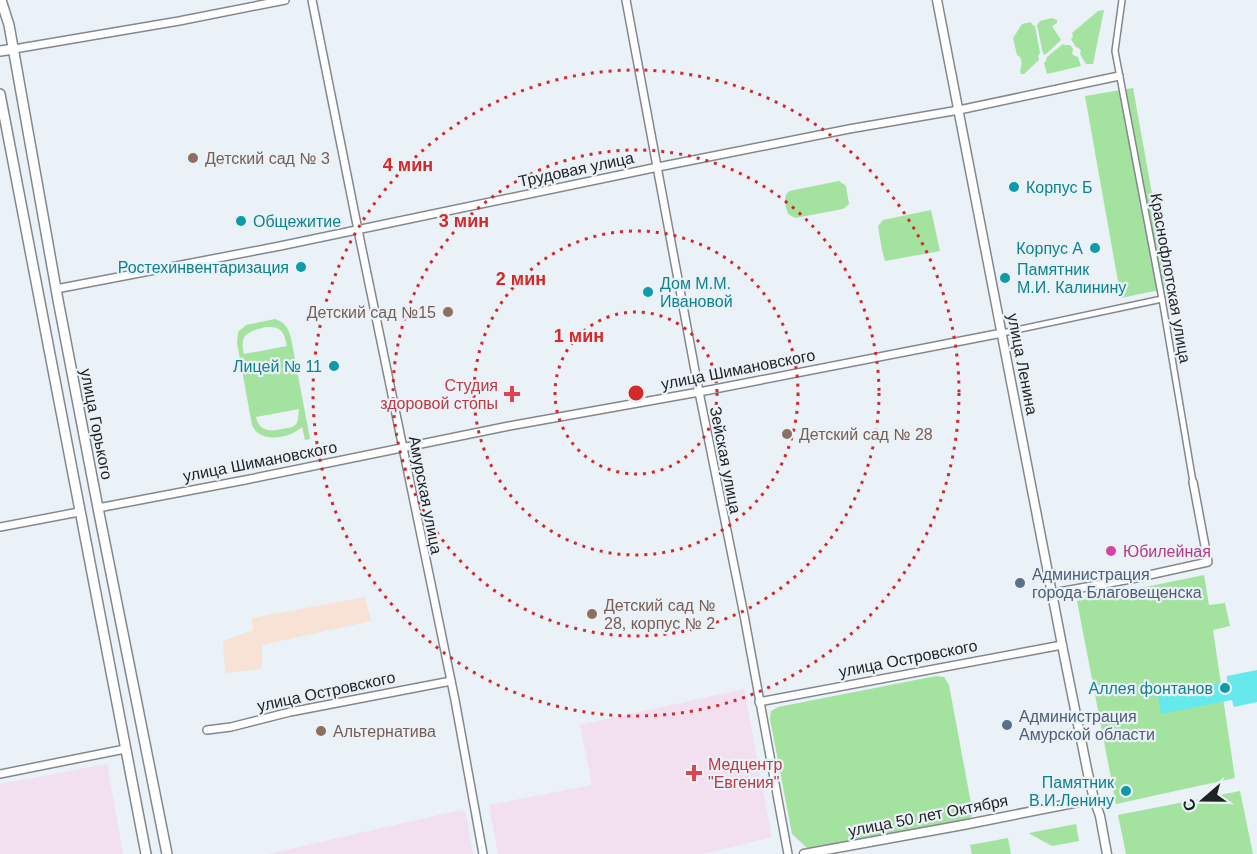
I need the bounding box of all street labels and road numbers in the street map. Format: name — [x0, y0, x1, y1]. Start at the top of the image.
street label: Трудовая улица — [517, 149, 635, 190]
street label: Краснофлотская улица — [1147, 192, 1194, 364]
street label: улица Ленина — [1004, 312, 1041, 417]
street label: улица Шимановского — [660, 346, 817, 393]
street label: улица Горького — [77, 367, 116, 481]
street label: Зейская улица — [707, 405, 744, 515]
street label: Амурская улица — [406, 435, 445, 556]
street label: улица Шимановского — [182, 438, 339, 485]
street label: улица Островского — [837, 637, 979, 680]
street label: улица Островского — [255, 669, 397, 714]
street label: улица 50 лет Октября — [847, 792, 1009, 839]

